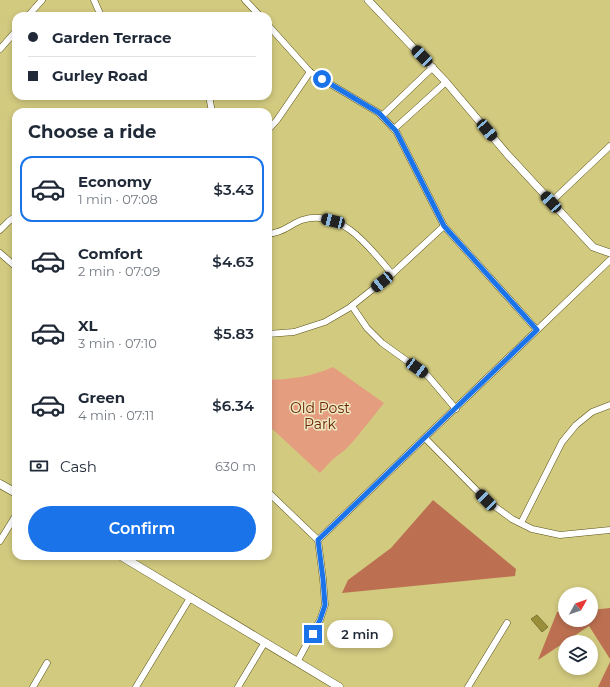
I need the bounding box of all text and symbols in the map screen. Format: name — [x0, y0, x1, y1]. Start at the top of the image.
text: Garden Terrace — [52, 28, 171, 47]
car — [409, 43, 435, 69]
text: Gurley Road — [52, 66, 148, 85]
route start — [313, 70, 331, 88]
car — [475, 117, 499, 143]
text: Choose a ride — [28, 121, 156, 143]
icon: car — [30, 171, 66, 207]
text: Economy — [78, 172, 151, 191]
text: $3.43 — [214, 180, 254, 199]
car — [539, 189, 563, 215]
text: 1 min · 07:08 — [78, 191, 158, 207]
car — [320, 212, 346, 230]
icon: car — [30, 243, 66, 279]
text: Comfort — [78, 244, 143, 263]
text: $4.63 — [212, 252, 254, 271]
text: 2 min · 07:09 — [78, 263, 160, 279]
car — [369, 270, 395, 294]
icon: car — [30, 315, 66, 351]
text: XL — [78, 316, 97, 335]
text: $5.83 — [213, 324, 254, 343]
text: 3 min · 07:10 — [78, 335, 157, 351]
car — [404, 356, 430, 380]
icon: car — [30, 387, 66, 423]
text: Green — [78, 388, 125, 407]
text: $6.34 — [212, 396, 254, 415]
park label: Old Post Park — [290, 399, 350, 433]
text: 4 min · 07:11 — [78, 407, 154, 423]
icon: cash — [28, 455, 50, 477]
text: Cash — [60, 457, 97, 476]
text: 630 m — [215, 458, 256, 474]
car — [473, 487, 499, 513]
button: Confirm — [28, 506, 256, 552]
north arrow — [558, 587, 598, 627]
map controls — [558, 587, 598, 675]
callout: 2 min — [327, 620, 393, 648]
route end — [304, 625, 322, 643]
text: 2 min — [341, 626, 379, 642]
button: layers — [558, 635, 598, 675]

